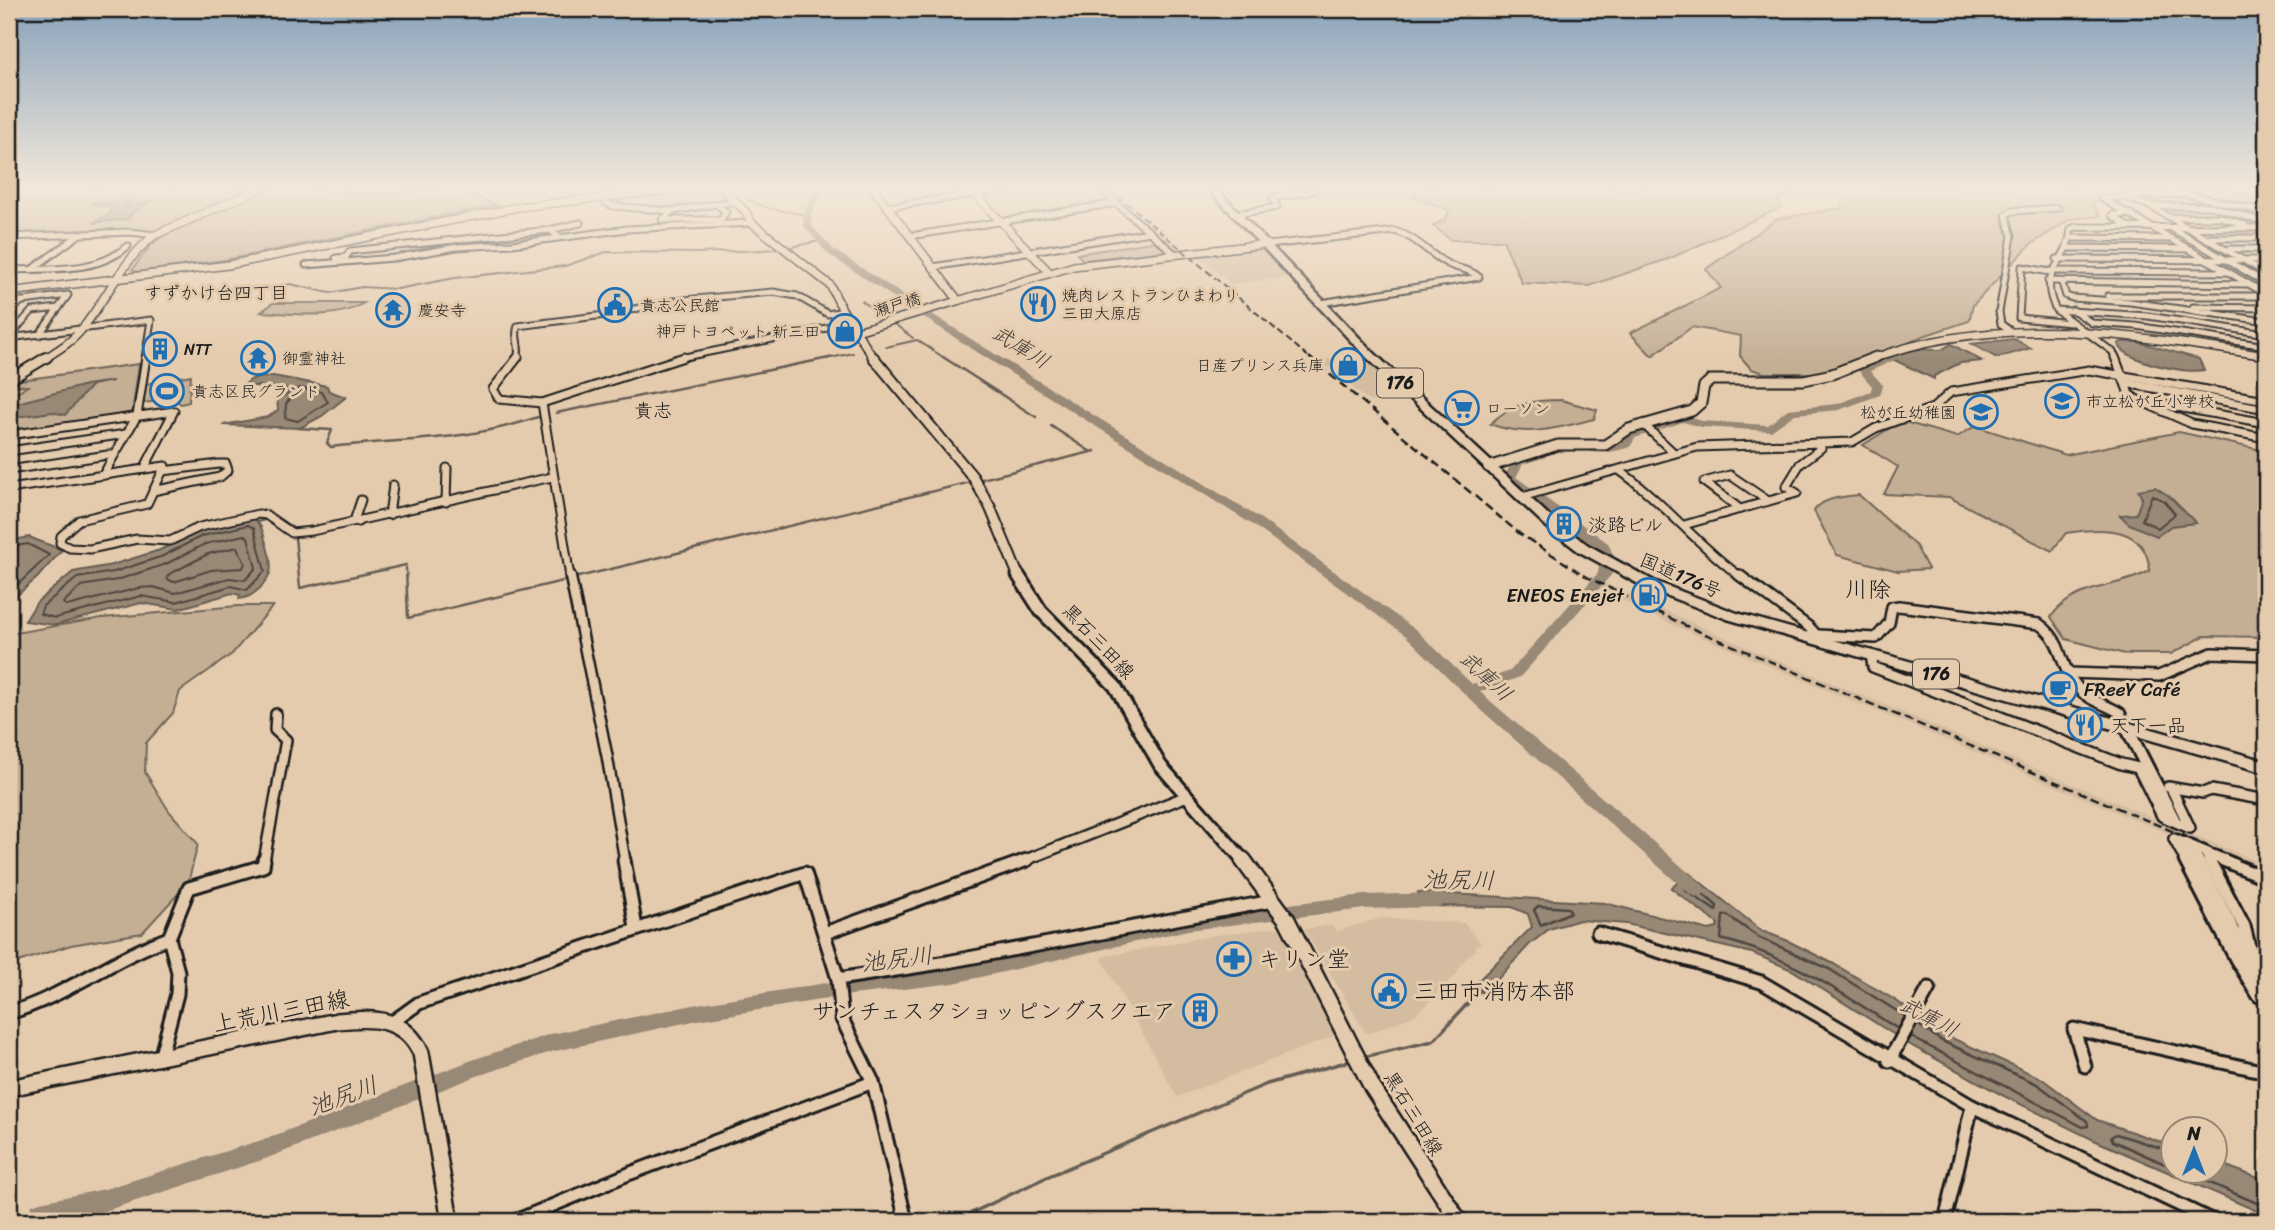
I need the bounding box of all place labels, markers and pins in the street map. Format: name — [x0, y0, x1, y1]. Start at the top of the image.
place label: 焼肉レストランひまわり 三田大原店 — [1062, 281, 1239, 328]
restaurant icon: 焼肉レストランひまわり 三田大原店 — [1019, 285, 1057, 323]
public building icon: 貴志公民館 — [596, 286, 634, 324]
temple icon: 慶安寺 — [374, 291, 412, 329]
place label: 貴志公民館 — [640, 291, 720, 320]
place label: 慶安寺 — [418, 296, 466, 325]
shop icon: 神戸トヨペット 新三田 — [826, 312, 864, 350]
place label: 神戸トヨペット 新三田 — [656, 317, 820, 346]
building icon: NTT — [141, 330, 179, 368]
place label: NTT — [184, 335, 213, 364]
temple icon: 御霊神社 — [239, 339, 277, 377]
place label: 御霊神社 — [282, 344, 346, 373]
shop icon: 日産プリンス兵庫 — [1329, 346, 1367, 384]
place label: 日産プリンス兵庫 — [1196, 351, 1324, 380]
sports icon: 貴志区民グランド — [148, 372, 186, 410]
place label: 貴志区民グランド — [192, 377, 320, 406]
school or university icon: 市立松が丘小学校 — [2043, 382, 2081, 420]
place label: 市立松が丘小学校 — [2086, 387, 2214, 416]
supermarket icon: ローソン — [1443, 389, 1481, 427]
school or university icon: 松が丘幼稚園 — [1962, 393, 2000, 431]
place label: ローソン — [1486, 394, 1550, 423]
place label: 松が丘幼稚園 — [1860, 398, 1956, 427]
building icon: 淡路ビル — [1545, 505, 1583, 543]
place label: 淡路ビル — [1588, 508, 1664, 541]
fuel station icon: ENEOS Enejet — [1630, 576, 1668, 614]
place label: ENEOS Enejet — [1506, 579, 1625, 612]
cafe icon: FReeY Café — [2041, 670, 2079, 708]
place label: FReeY Café — [2084, 673, 2181, 706]
restaurant icon: 天下一品 — [2066, 706, 2104, 744]
place label: 天下一品 — [2110, 709, 2186, 742]
place label: キリン堂 — [1258, 939, 1350, 980]
pharmacy icon: キリン堂 — [1215, 940, 1253, 978]
place label: 三田市消防本部 — [1414, 971, 1575, 1012]
public building icon: 三田市消防本部 — [1370, 972, 1408, 1010]
place label: サンチェスタショッピングスクエア — [812, 991, 1176, 1032]
building icon: サンチェスタショッピングスクエア — [1181, 992, 1219, 1030]

